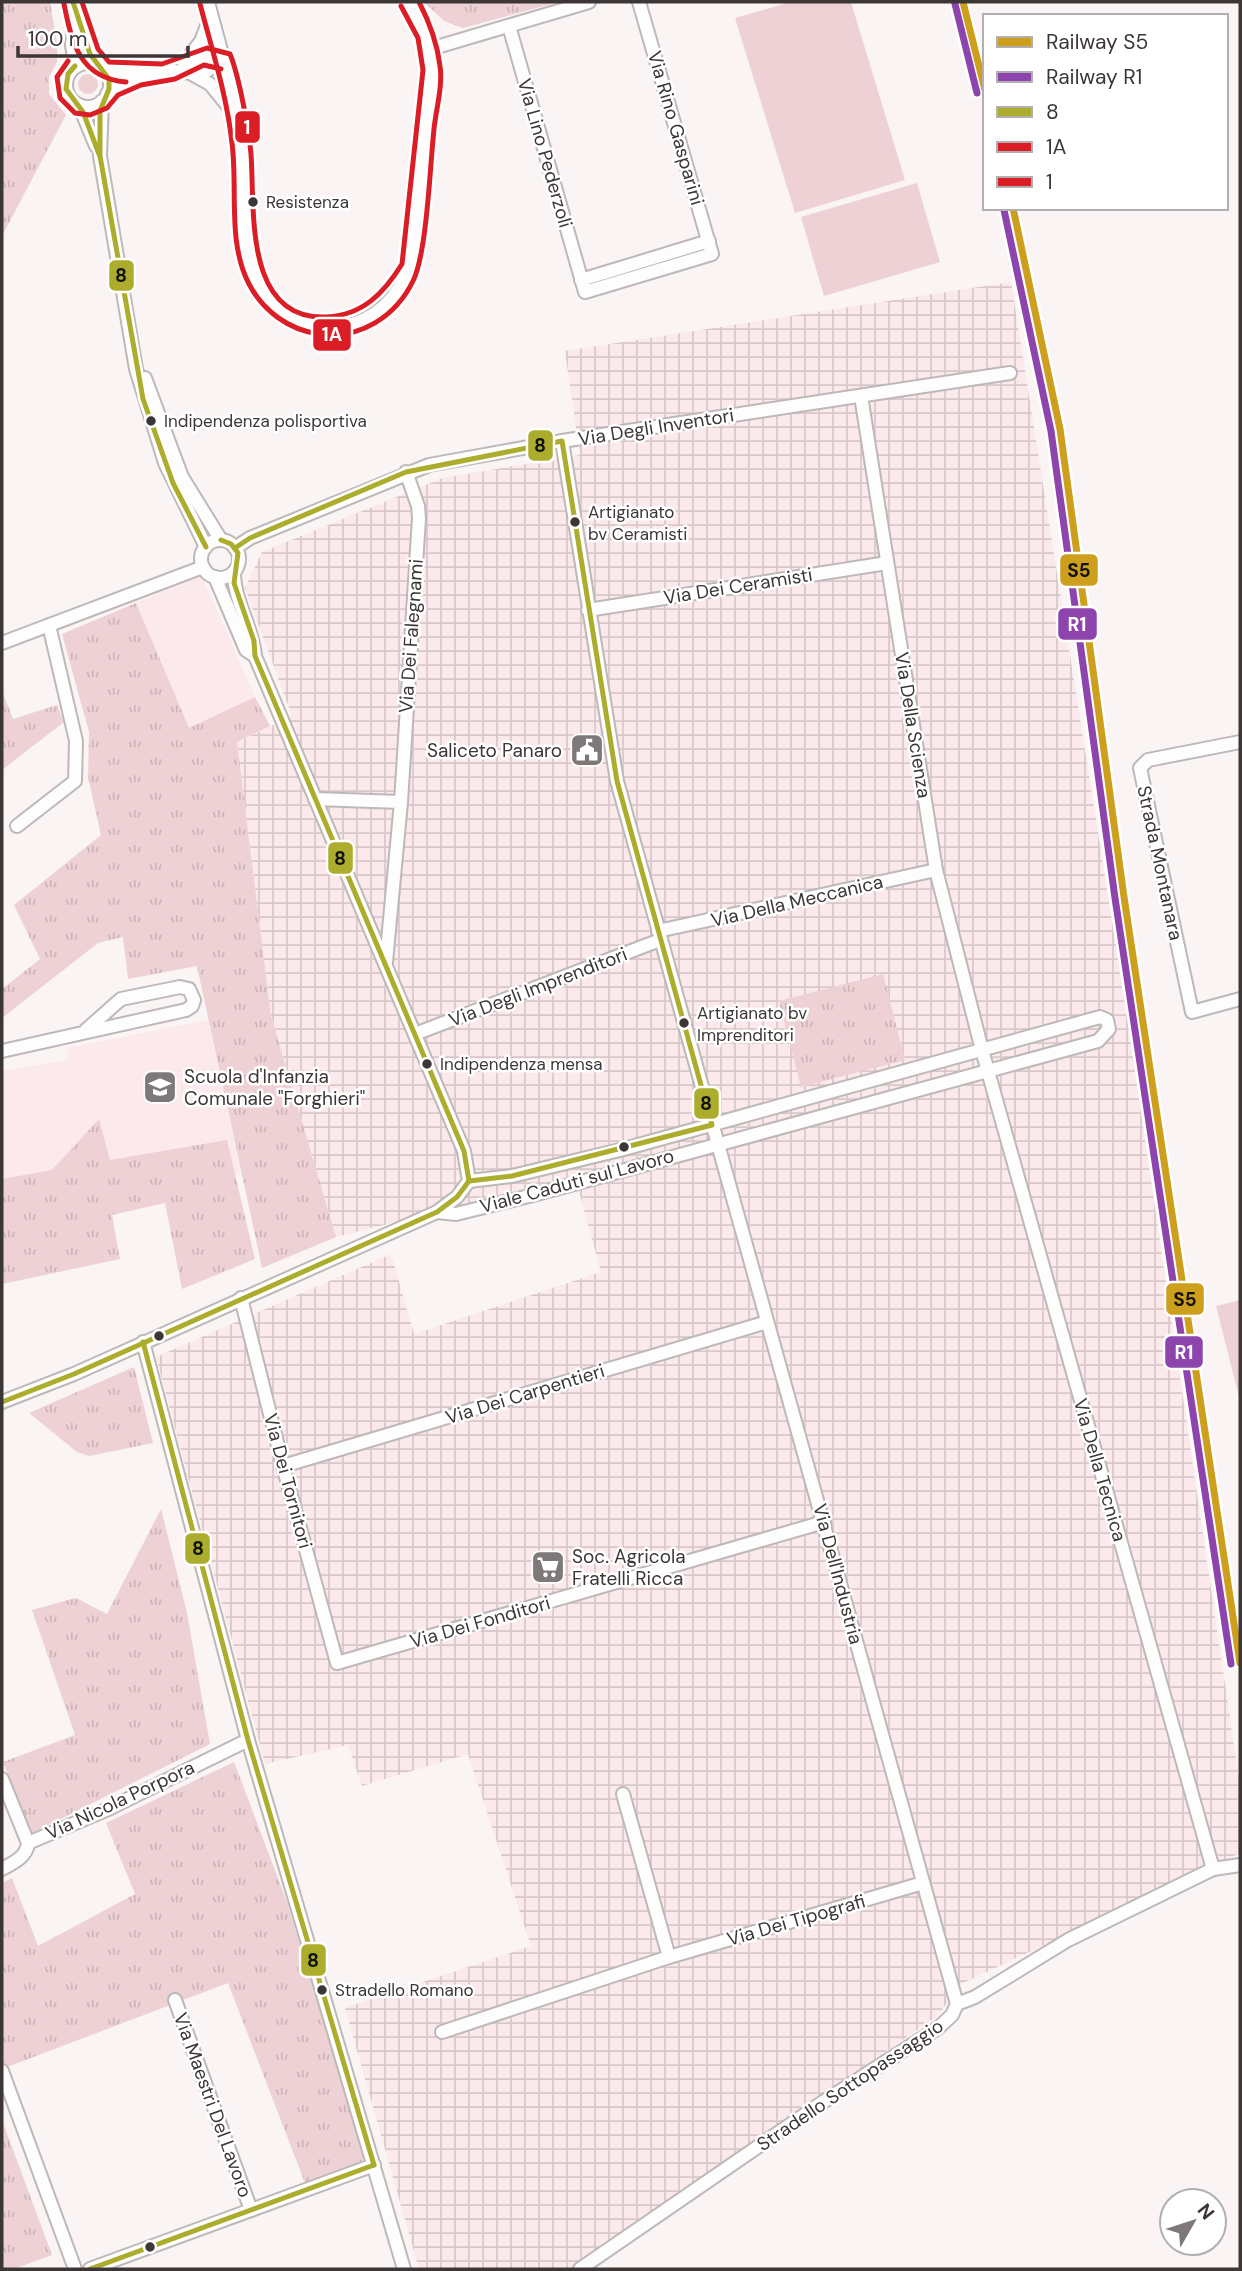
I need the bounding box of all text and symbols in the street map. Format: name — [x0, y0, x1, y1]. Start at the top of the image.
scale bar — [18, 14, 187, 58]
legend — [983, 14, 1228, 210]
text: 100 m — [28, 25, 88, 53]
text: Railway S5 — [1046, 28, 1148, 56]
street label: Via Rino Gasparini — [642, 48, 710, 208]
text: Railway R1 — [1046, 63, 1142, 91]
street label: Via Lino Pederzoli — [512, 75, 578, 231]
text: 8 — [1046, 98, 1059, 126]
line badge: 1 — [234, 110, 261, 144]
text: 1 — [244, 115, 250, 140]
text: 1A — [1046, 133, 1067, 161]
text: 1 — [1046, 168, 1053, 196]
place label: Resistenza — [266, 191, 349, 213]
marker: Resistenza — [246, 195, 260, 209]
line badge: 8 — [108, 259, 135, 292]
text: 8 — [115, 263, 127, 288]
line badge: 1A — [312, 318, 352, 352]
text: 1A — [322, 322, 343, 347]
street label: Via Degli Inventori — [576, 402, 736, 452]
place label: Indipendenza polisportiva — [164, 410, 367, 432]
marker: Indipendenza polisportiva — [144, 414, 158, 428]
line badge: 8 — [527, 429, 554, 462]
text: 8 — [534, 433, 546, 458]
place label: Artigianato bv Ceramisti — [588, 501, 687, 545]
marker: Artigianato bv Ceramisti — [568, 515, 582, 529]
line badge: S5 — [1059, 553, 1099, 587]
street label: Via Dei Falegnami — [393, 558, 429, 714]
text: S5 — [1067, 558, 1091, 583]
street label: Via Dei Ceramisti — [662, 562, 814, 610]
line badge: R1 — [1057, 607, 1098, 641]
text: R1 — [1068, 612, 1086, 637]
street label: Via Della Scienza — [889, 650, 937, 800]
public building icon: Saliceto Panaro — [568, 731, 606, 769]
place label: Saliceto Panaro — [427, 738, 562, 763]
street label: Strada Montanara — [1131, 783, 1189, 943]
line badge: 8 — [327, 841, 354, 875]
text: 8 — [334, 846, 346, 871]
street label: Via Della Meccanica — [708, 869, 886, 933]
street label: Via Degli Imprenditori — [445, 941, 631, 1033]
place label: Artigianato bv Imprenditori — [697, 1002, 807, 1046]
marker: Artigianato bv Imprenditori — [677, 1016, 691, 1030]
place label: Indipendenza mensa — [440, 1053, 603, 1075]
marker: Indipendenza mensa — [420, 1057, 434, 1071]
place label: Scuola d'Infanzia Comunale "Forghieri" — [184, 1064, 365, 1111]
school or university icon: Scuola d'Infanzia Comunale "Forghieri" — [141, 1068, 179, 1106]
line badge: 8 — [693, 1087, 720, 1120]
text: 8 — [700, 1091, 712, 1116]
unlabelled marker — [617, 1140, 631, 1154]
street label: Viale Caduti sul Lavoro — [477, 1143, 677, 1219]
line badge: S5 — [1165, 1282, 1205, 1316]
text: S5 — [1173, 1287, 1197, 1312]
unlabelled marker — [152, 1329, 166, 1343]
line badge: R1 — [1164, 1335, 1204, 1369]
text: R1 — [1175, 1340, 1193, 1365]
street label: Via Dei Carpentieri — [442, 1358, 608, 1430]
street label: Via Della Tecnica — [1068, 1396, 1132, 1544]
street label: Via Dei Tornitori — [258, 1411, 318, 1551]
street label: Via Dell'Industria — [807, 1501, 869, 1647]
line badge: 8 — [184, 1532, 211, 1565]
text: 8 — [192, 1536, 204, 1561]
place label: Soc. Agricola Fratelli Ricca — [572, 1544, 686, 1591]
supermarket icon: Soc. Agricola Fratelli Ricca — [529, 1548, 567, 1586]
street label: Via Dei Fonditori — [407, 1590, 553, 1654]
street label: Via Nicola Porpora — [42, 1755, 198, 1845]
street label: Via Dei Tipografi — [724, 1888, 868, 1952]
line badge: 8 — [300, 1943, 327, 1977]
text: 8 — [307, 1948, 319, 1973]
place label: Stradello Romano — [335, 1979, 473, 2001]
marker: Stradello Romano — [315, 1983, 329, 1997]
street label: Via Maestri Del Lavoro — [168, 2009, 258, 2201]
street label: Stradello Sottopassaggio — [752, 2013, 948, 2157]
north arrow — [1158, 2187, 1228, 2257]
text: N — [1192, 2198, 1220, 2225]
unlabelled marker — [143, 2240, 157, 2254]

